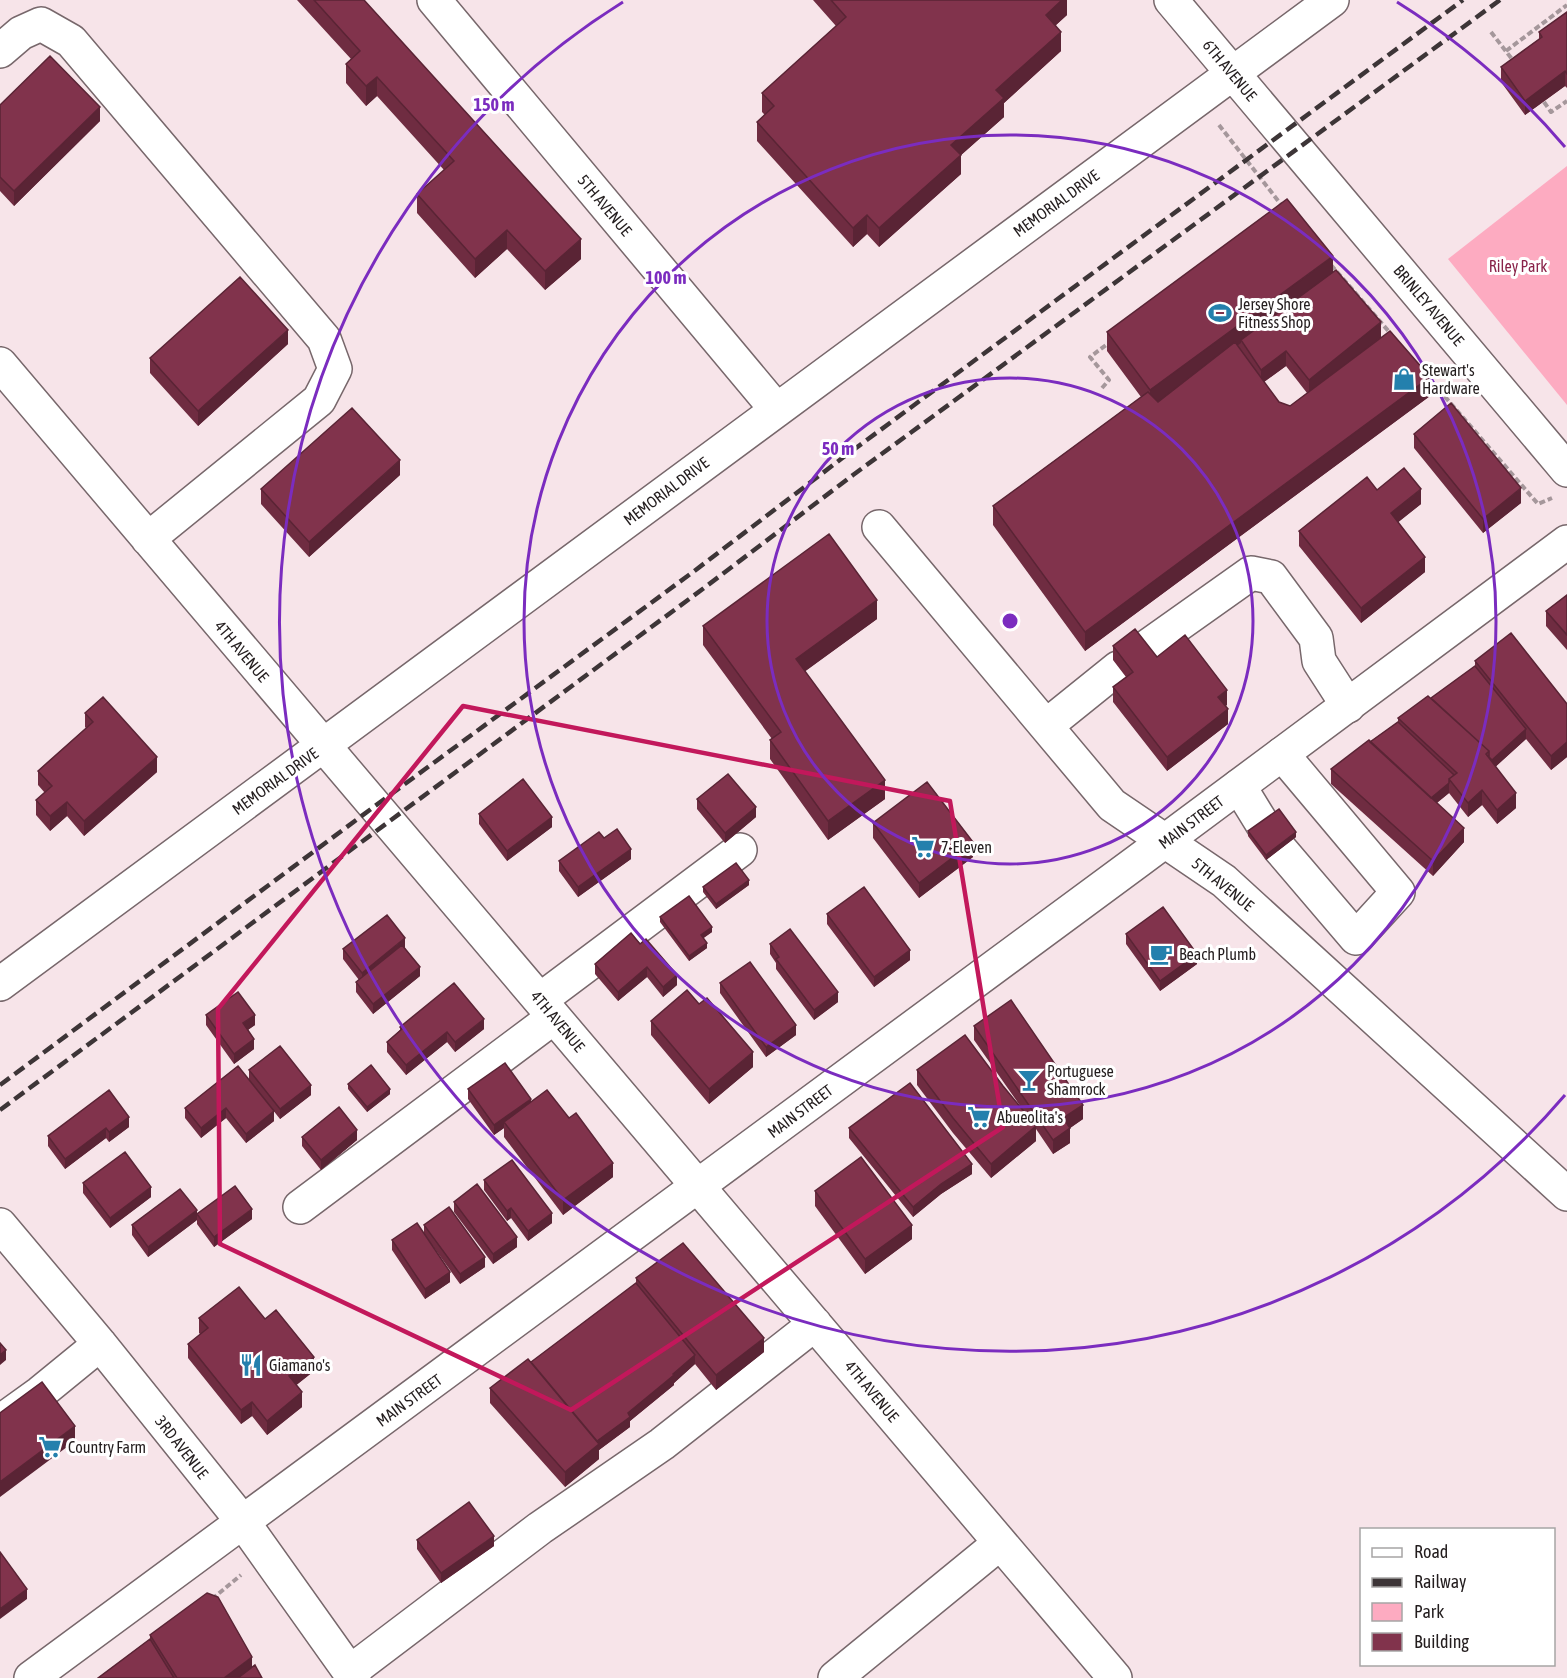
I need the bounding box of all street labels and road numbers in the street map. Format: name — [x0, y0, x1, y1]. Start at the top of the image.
street label: 6TH AVENUE — [1199, 36, 1261, 104]
street label: MEMORIAL DRIVE — [1010, 166, 1103, 240]
street label: 5TH AVENUE — [574, 171, 636, 239]
street label: BRINLEY AVENUE — [1390, 261, 1468, 349]
street label: MEMORIAL DRIVE — [620, 453, 712, 529]
street label: 4TH AVENUE — [211, 617, 273, 685]
street label: MEMORIAL DRIVE — [229, 744, 322, 818]
street label: MAIN STREET — [1155, 792, 1227, 852]
street label: 5TH AVENUE — [1189, 854, 1258, 914]
street label: 4TH AVENUE — [527, 987, 589, 1055]
street label: MAIN STREET — [764, 1081, 836, 1141]
street label: 4TH AVENUE — [841, 1357, 903, 1425]
street label: MAIN STREET — [373, 1370, 445, 1430]
street label: 3RD AVENUE — [152, 1412, 212, 1482]

